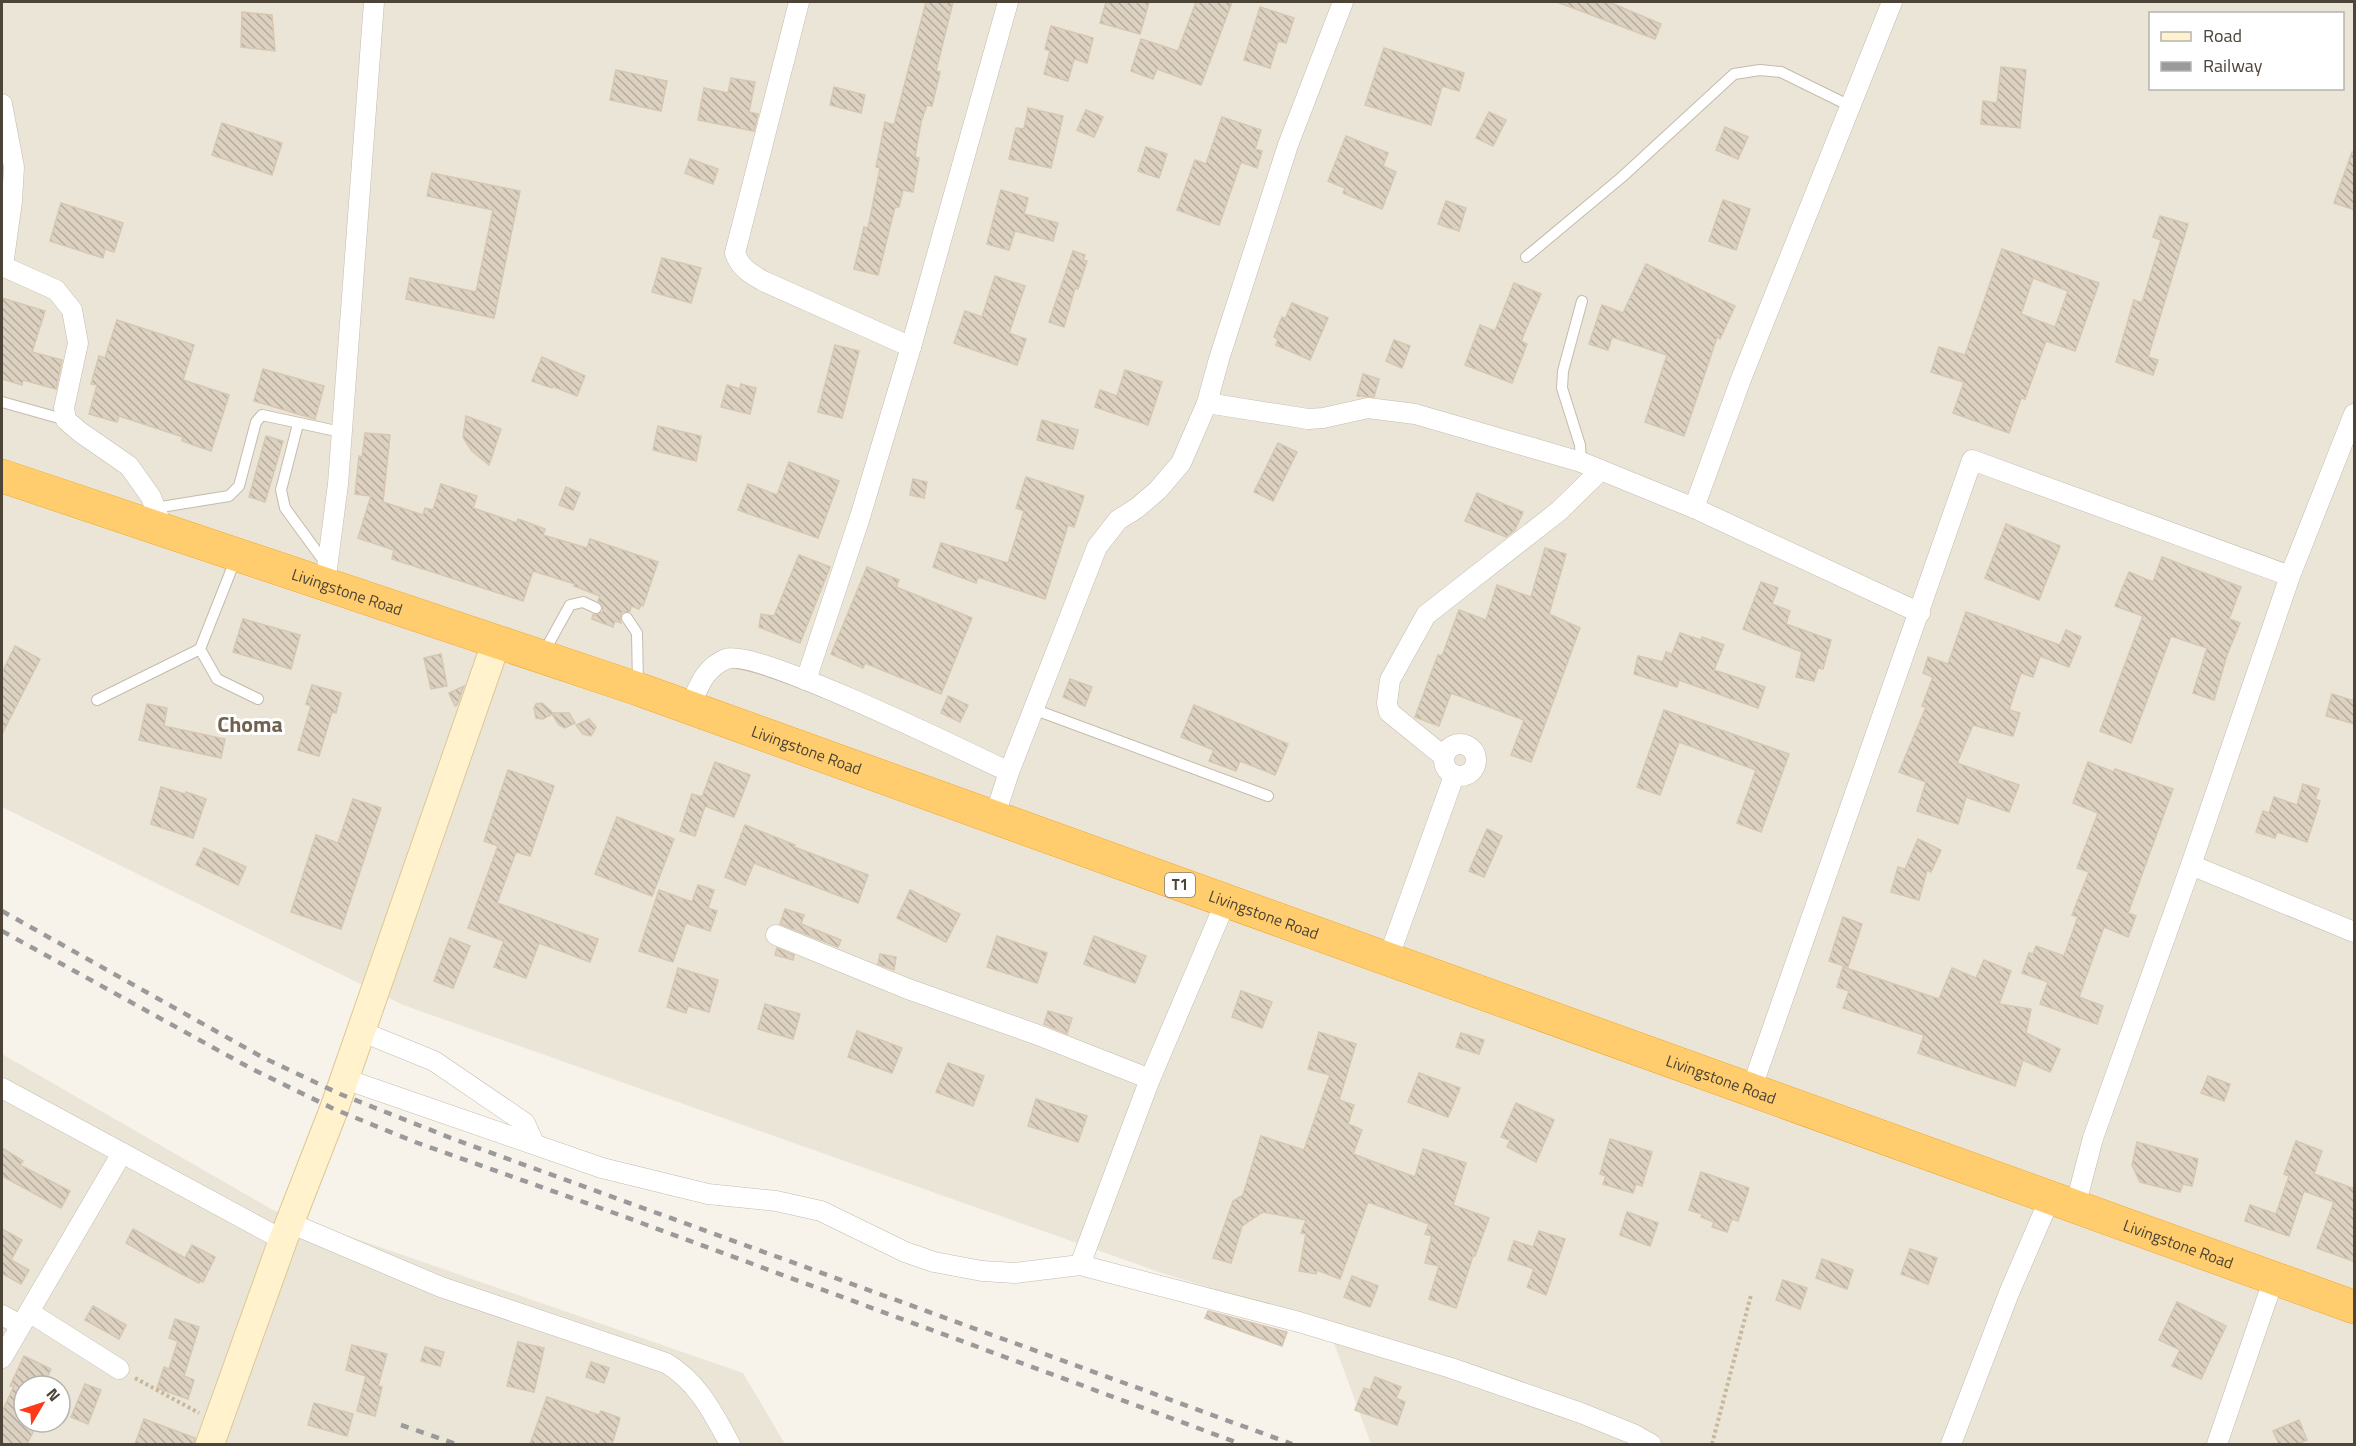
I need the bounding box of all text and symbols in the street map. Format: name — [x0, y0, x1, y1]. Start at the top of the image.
legend — [2149, 12, 2344, 90]
text: Road — [2203, 22, 2242, 49]
text: Railway — [2203, 52, 2263, 79]
street label: Livingstone Road — [289, 562, 406, 621]
district label: Choma — [217, 707, 283, 741]
street label: Livingstone Road — [748, 719, 865, 781]
road number: T1 — [1165, 873, 1195, 897]
street label: Livingstone Road — [1205, 884, 1322, 945]
street label: Livingstone Road — [1663, 1048, 1780, 1110]
street label: Livingstone Road — [2120, 1213, 2237, 1275]
north arrow — [12, 1374, 72, 1434]
text: N — [41, 1383, 66, 1406]

